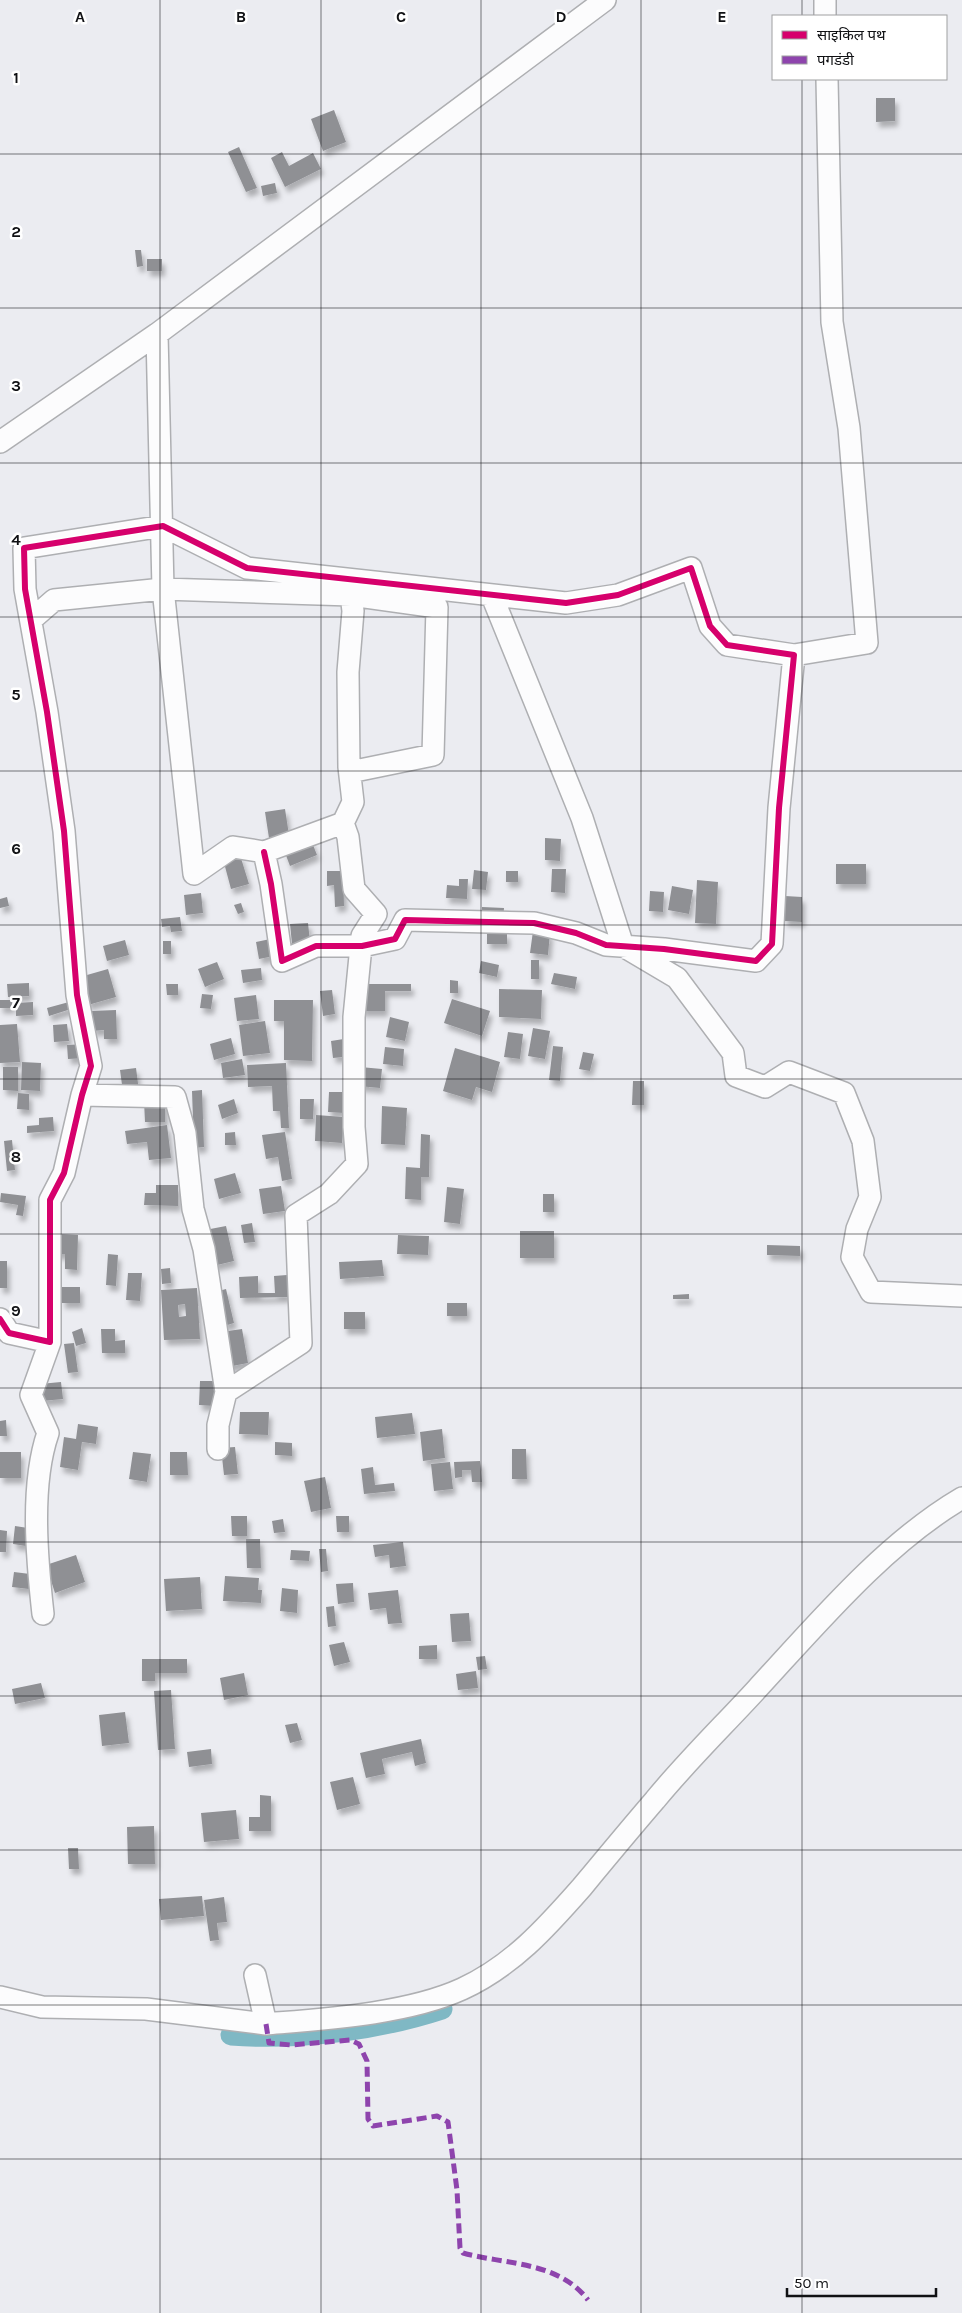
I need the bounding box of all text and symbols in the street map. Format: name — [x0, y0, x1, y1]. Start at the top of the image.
text: A — [75, 7, 85, 26]
text: B — [236, 7, 246, 26]
text: C — [396, 7, 406, 26]
text: D — [556, 7, 567, 26]
text: E — [717, 7, 727, 26]
legend — [772, 15, 947, 80]
text: साइकिल पथ — [817, 26, 886, 44]
text: पगडंडी — [817, 51, 855, 69]
text: 1 — [13, 68, 19, 87]
text: 2 — [11, 222, 21, 241]
text: 3 — [11, 376, 21, 395]
text: 4 — [11, 530, 21, 549]
text: 5 — [11, 685, 21, 704]
text: 6 — [11, 839, 21, 858]
text: 7 — [12, 993, 20, 1012]
text: 8 — [11, 1147, 21, 1166]
text: 9 — [11, 1301, 21, 1320]
scale bar — [787, 2266, 936, 2298]
text: 50 m — [794, 2274, 829, 2292]

